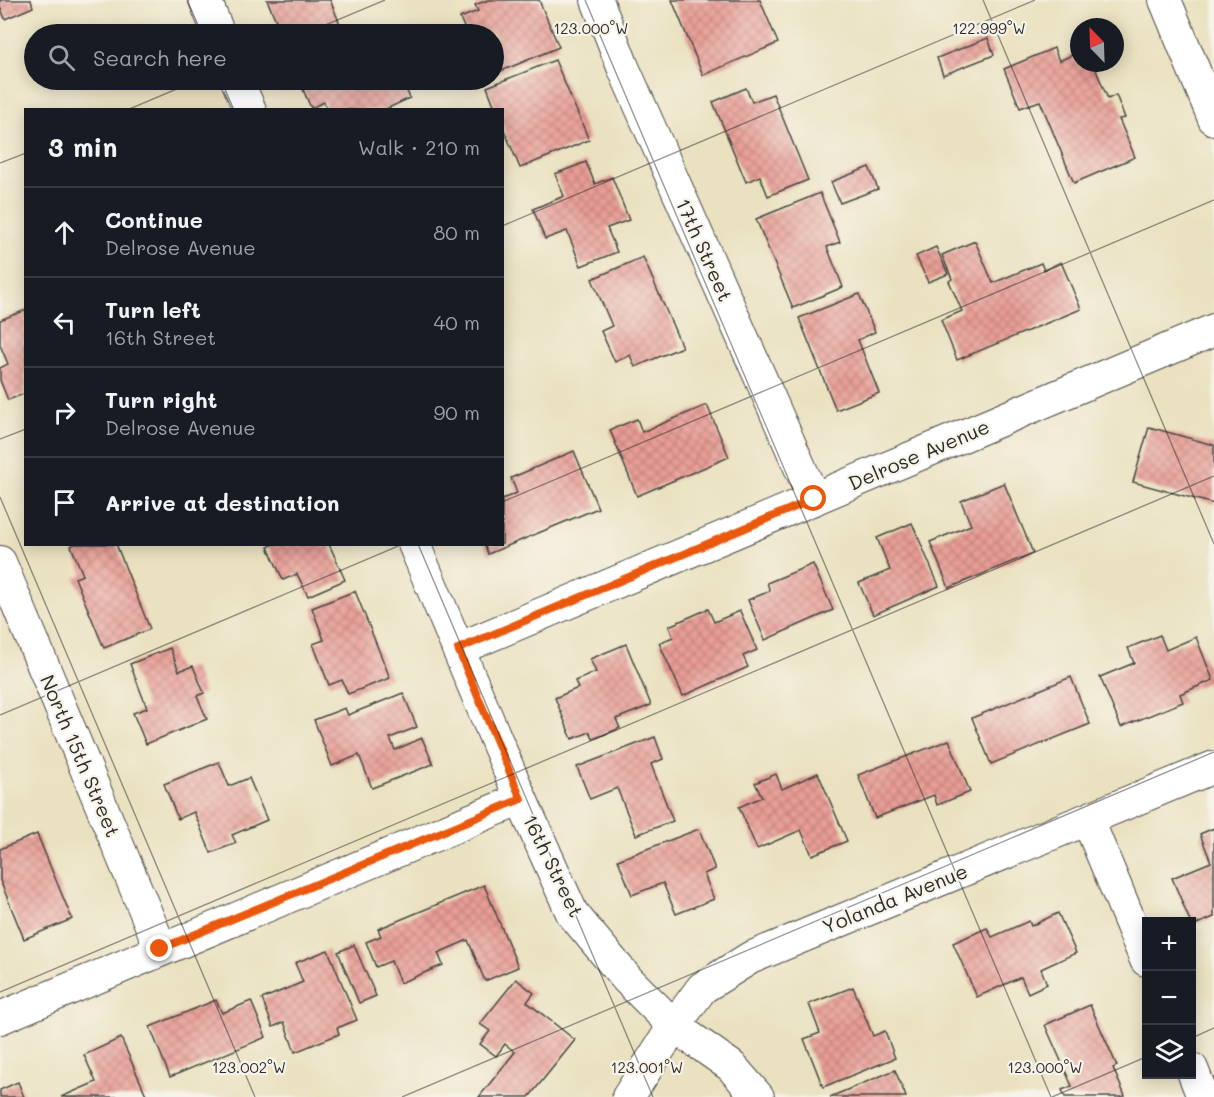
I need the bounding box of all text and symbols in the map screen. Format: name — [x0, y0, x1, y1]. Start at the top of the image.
text: 123.000°W — [553, 18, 629, 38]
text: 122.999°W — [952, 18, 1026, 38]
north arrow — [1070, 18, 1124, 72]
search box — [24, 24, 504, 90]
icon: search — [45, 41, 78, 74]
text: Search here — [93, 43, 227, 72]
text: 3 min — [48, 130, 117, 164]
text: Walk · 210 m — [358, 134, 480, 160]
street label: 17th Street — [671, 194, 739, 305]
text: Continue — [105, 205, 203, 234]
icon: ahead — [48, 216, 81, 249]
text: 80 m — [433, 219, 480, 245]
text: Delrose Avenue — [105, 234, 256, 260]
text: Turn left — [105, 295, 201, 324]
icon: left — [48, 306, 81, 339]
text: 40 m — [434, 309, 480, 335]
text: 16th Street — [105, 324, 216, 350]
text: Turn right — [105, 385, 217, 414]
icon: right — [48, 396, 81, 429]
text: 90 m — [434, 399, 480, 425]
street label: Delrose Avenue — [844, 413, 993, 495]
text: Delrose Avenue — [105, 414, 256, 440]
route start — [800, 485, 826, 511]
icon: arrive — [48, 486, 81, 519]
text: Arrive at destination — [105, 488, 340, 517]
street label: North 15th Street — [35, 670, 127, 841]
street label: 16th Street — [518, 810, 590, 921]
street label: Yolanda Avenue — [818, 857, 971, 939]
map controls — [1142, 917, 1196, 1079]
button: + — [1142, 917, 1196, 971]
route end — [146, 935, 172, 961]
button: − — [1142, 971, 1196, 1025]
button: layers — [1142, 1025, 1196, 1079]
text: 123.002°W — [212, 1057, 286, 1077]
text: 123.001°W — [611, 1057, 683, 1077]
text: 123.000°W — [1007, 1057, 1083, 1077]

